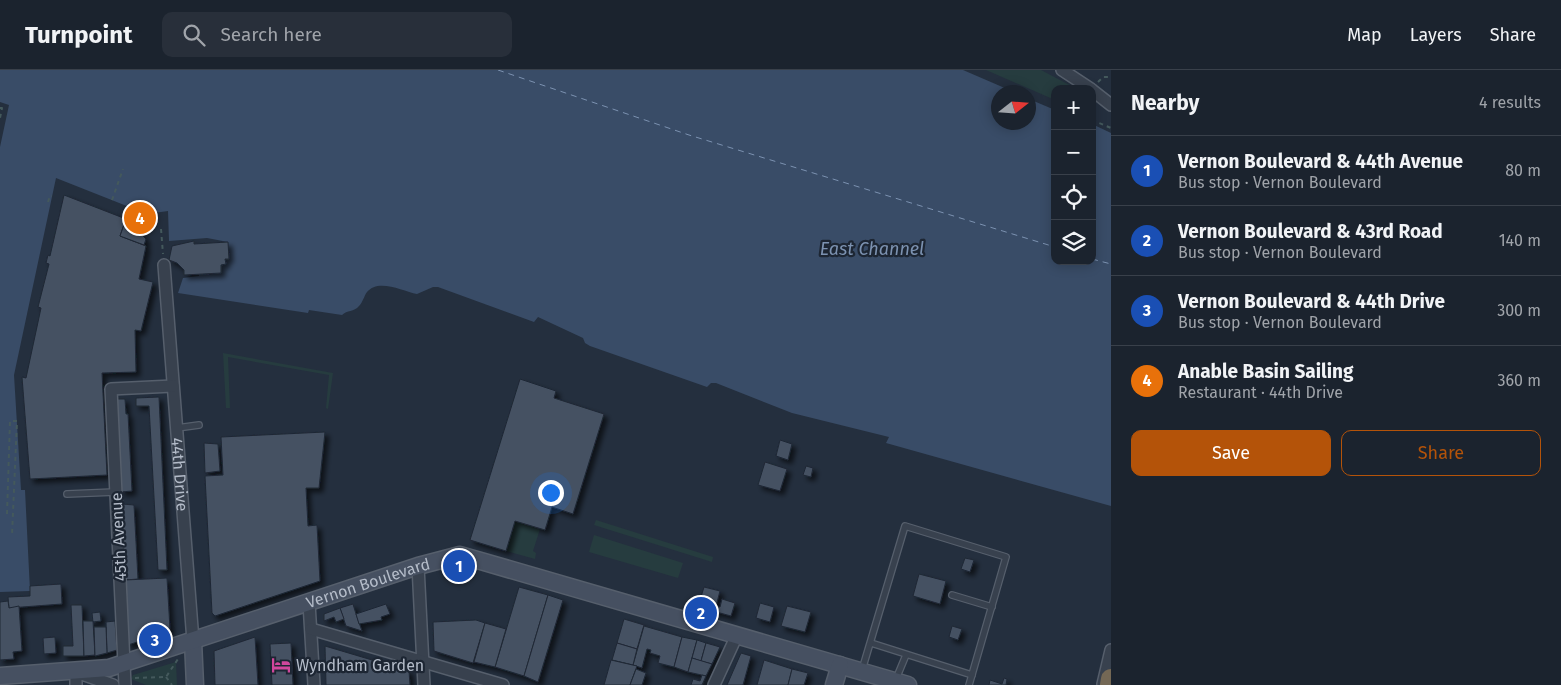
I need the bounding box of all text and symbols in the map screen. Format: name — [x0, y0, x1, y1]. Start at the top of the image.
search box — [162, 12, 512, 57]
text: Turnpoint — [25, 21, 132, 49]
icon: search — [180, 21, 208, 49]
text: Search here — [220, 23, 322, 46]
text: Map — [1347, 24, 1382, 46]
text: Layers — [1410, 24, 1462, 46]
text: Share — [1490, 24, 1536, 46]
north arrow — [991, 85, 1036, 130]
map controls — [1051, 85, 1096, 265]
button: + — [1051, 85, 1096, 130]
text: Nearby — [1131, 90, 1199, 116]
text: 4 results — [1479, 93, 1541, 112]
button: − — [1051, 130, 1096, 175]
text: Vernon Boulevard & 44th Avenue — [1178, 150, 1463, 173]
text: 1 — [1143, 161, 1151, 180]
text: 80 m — [1505, 161, 1541, 180]
text: Bus stop · Vernon Boulevard — [1178, 173, 1382, 192]
button: locate — [1051, 175, 1096, 220]
pin: 4 — [124, 199, 156, 237]
button: layers — [1051, 220, 1096, 265]
text: Vernon Boulevard & 43rd Road — [1178, 220, 1443, 243]
text: 2 — [1143, 231, 1151, 250]
text: 140 m — [1499, 231, 1541, 250]
water label: East Channel — [820, 238, 924, 260]
text: Bus stop · Vernon Boulevard — [1178, 243, 1382, 262]
text: Vernon Boulevard & 44th Drive — [1178, 290, 1445, 313]
text: 3 — [1143, 301, 1151, 320]
text: 300 m — [1497, 301, 1541, 320]
text: Bus stop · Vernon Boulevard — [1178, 313, 1382, 332]
text: Anable Basin Sailing — [1178, 360, 1354, 383]
text: 4 — [1142, 371, 1152, 390]
text: 360 m — [1498, 371, 1541, 390]
text: Restaurant · 44th Drive — [1178, 383, 1343, 402]
button: Save — [1131, 430, 1331, 476]
button: Share — [1341, 430, 1541, 476]
street label: 44th Drive — [167, 437, 192, 512]
your location — [538, 480, 564, 506]
street label: 45th Avenue — [107, 492, 130, 582]
pin: 1 — [443, 547, 475, 585]
street label: Vernon Boulevard — [304, 554, 432, 612]
pin: 2 — [685, 594, 717, 632]
pin: 3 — [139, 621, 171, 659]
hotel icon: Wyndham Garden — [270, 654, 292, 676]
place label: Wyndham Garden — [296, 656, 424, 675]

